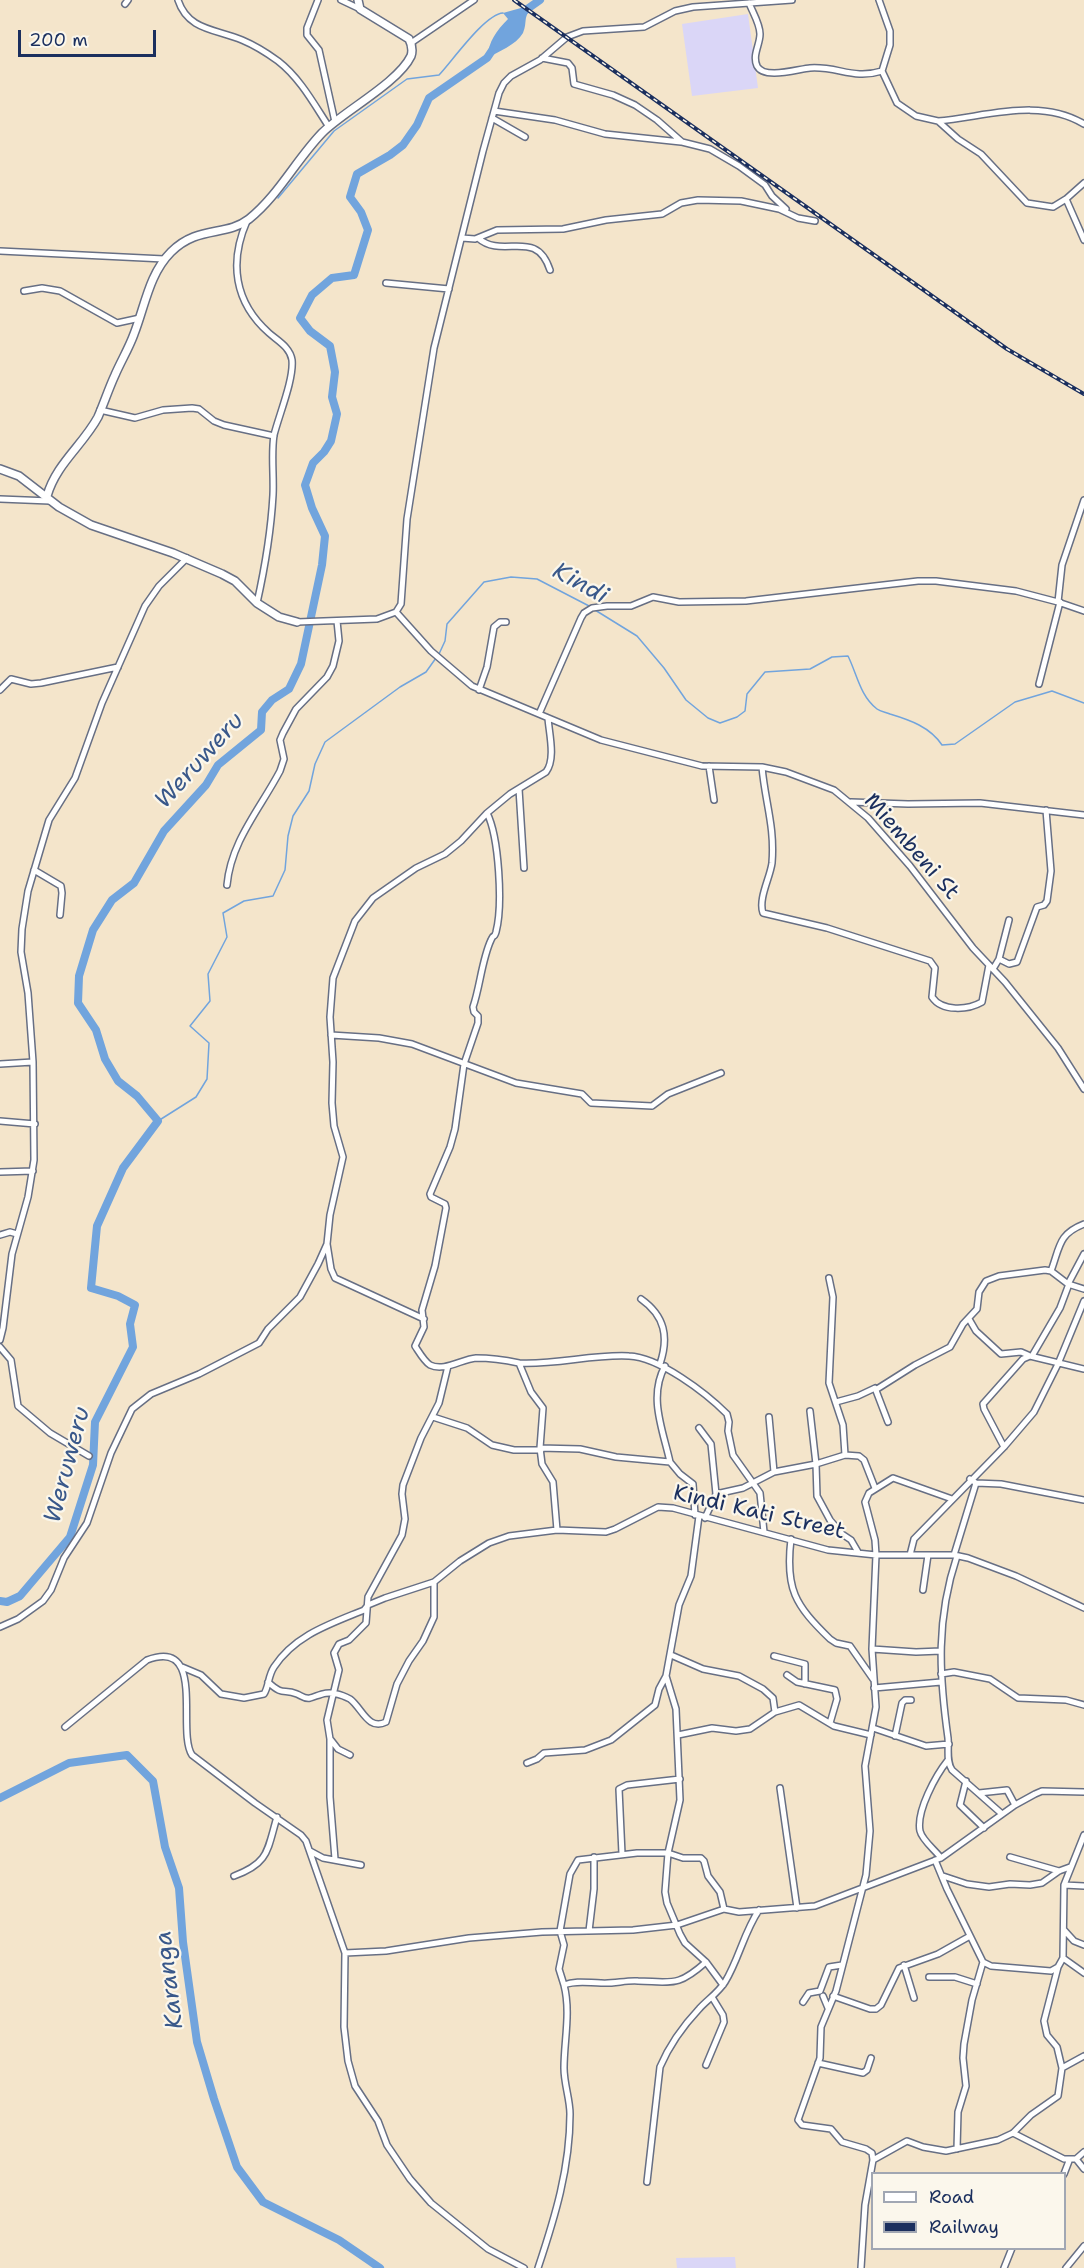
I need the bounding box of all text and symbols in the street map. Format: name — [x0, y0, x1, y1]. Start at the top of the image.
scale bar — [21, 18, 159, 56]
text: 200 m — [29, 28, 88, 52]
water label: Kindi — [547, 557, 613, 611]
water label: Weruweru — [149, 707, 251, 815]
street label: Miembeni St — [858, 789, 964, 905]
water label: Weruweru — [39, 1404, 97, 1526]
street label: Kindi Kati Street — [671, 1480, 847, 1546]
water label: Karanga — [150, 1929, 190, 2031]
legend — [871, 2172, 1066, 2250]
text: Road — [929, 2185, 974, 2209]
text: Railway — [929, 2215, 999, 2239]

